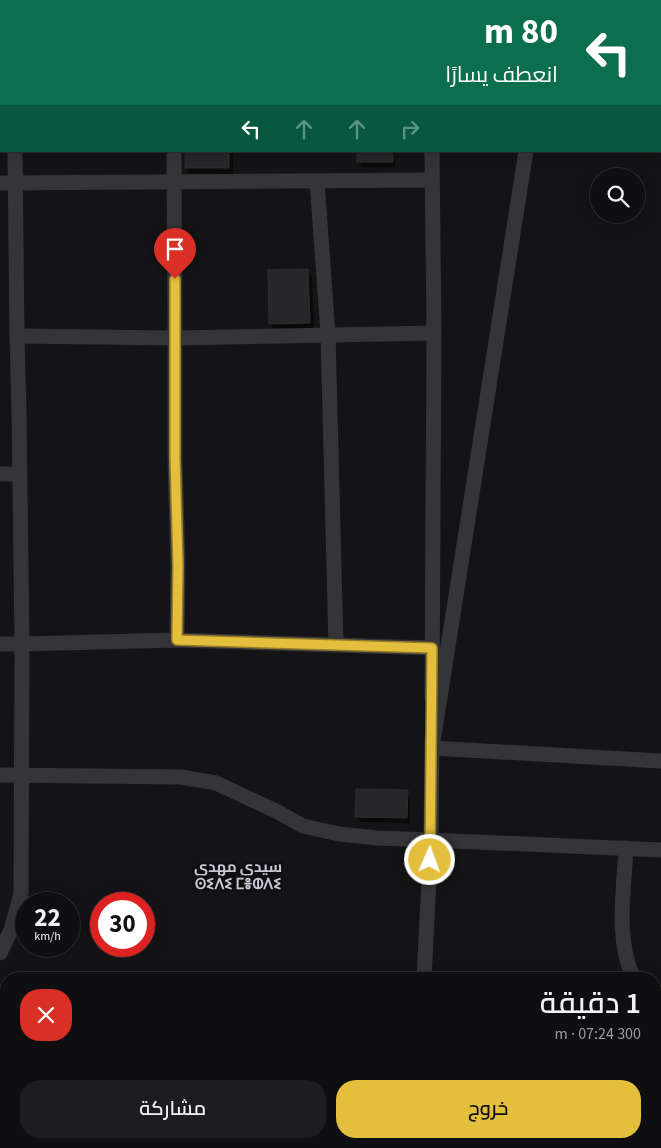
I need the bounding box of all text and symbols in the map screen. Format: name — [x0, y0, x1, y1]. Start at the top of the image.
text: 80 m — [484, 7, 558, 57]
icon: left — [576, 20, 641, 85]
text: انعطف يسارًا — [445, 59, 558, 91]
icon: left — [237, 115, 265, 143]
icon: ahead — [290, 115, 318, 143]
icon: ahead — [343, 115, 371, 143]
icon: right — [396, 115, 424, 143]
map controls — [590, 168, 645, 223]
button: search — [590, 168, 645, 223]
pin — [154, 228, 196, 279]
icon: arrive — [161, 235, 189, 263]
position arrow — [403, 833, 455, 885]
district label: سيدي مهدي ⵙⵉⴷⵉ ⵎⴻⵀⴷⵉ — [194, 857, 282, 895]
speed limit sign: 30 — [90, 892, 155, 957]
text: 22 — [34, 900, 61, 936]
text: km/h — [34, 928, 61, 945]
text: 1 دقيقة — [540, 982, 641, 1025]
button: close — [20, 989, 72, 1041]
text: 300 m · 07:24 — [554, 1023, 641, 1045]
button: مشاركة — [20, 1080, 326, 1138]
button: خروج — [336, 1080, 641, 1138]

